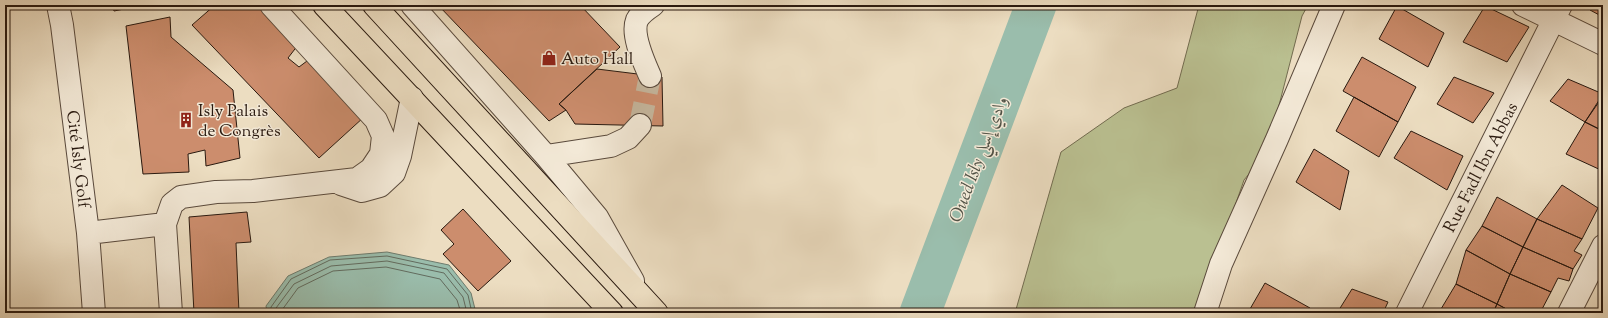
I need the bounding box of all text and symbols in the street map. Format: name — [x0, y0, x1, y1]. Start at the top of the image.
place label: Auto Hall — [561, 48, 634, 72]
shop icon: Auto Hall — [540, 49, 558, 67]
water label: Oued Isly وادي إسلي — [944, 93, 1018, 227]
street label: Rue Fadl Ibn Abbas — [1439, 98, 1525, 237]
place label: Isly Palais de Congrès — [198, 100, 281, 144]
street label: Cité Isly Golf — [59, 109, 95, 211]
building icon: Isly Palais de Congrès — [177, 111, 195, 129]

